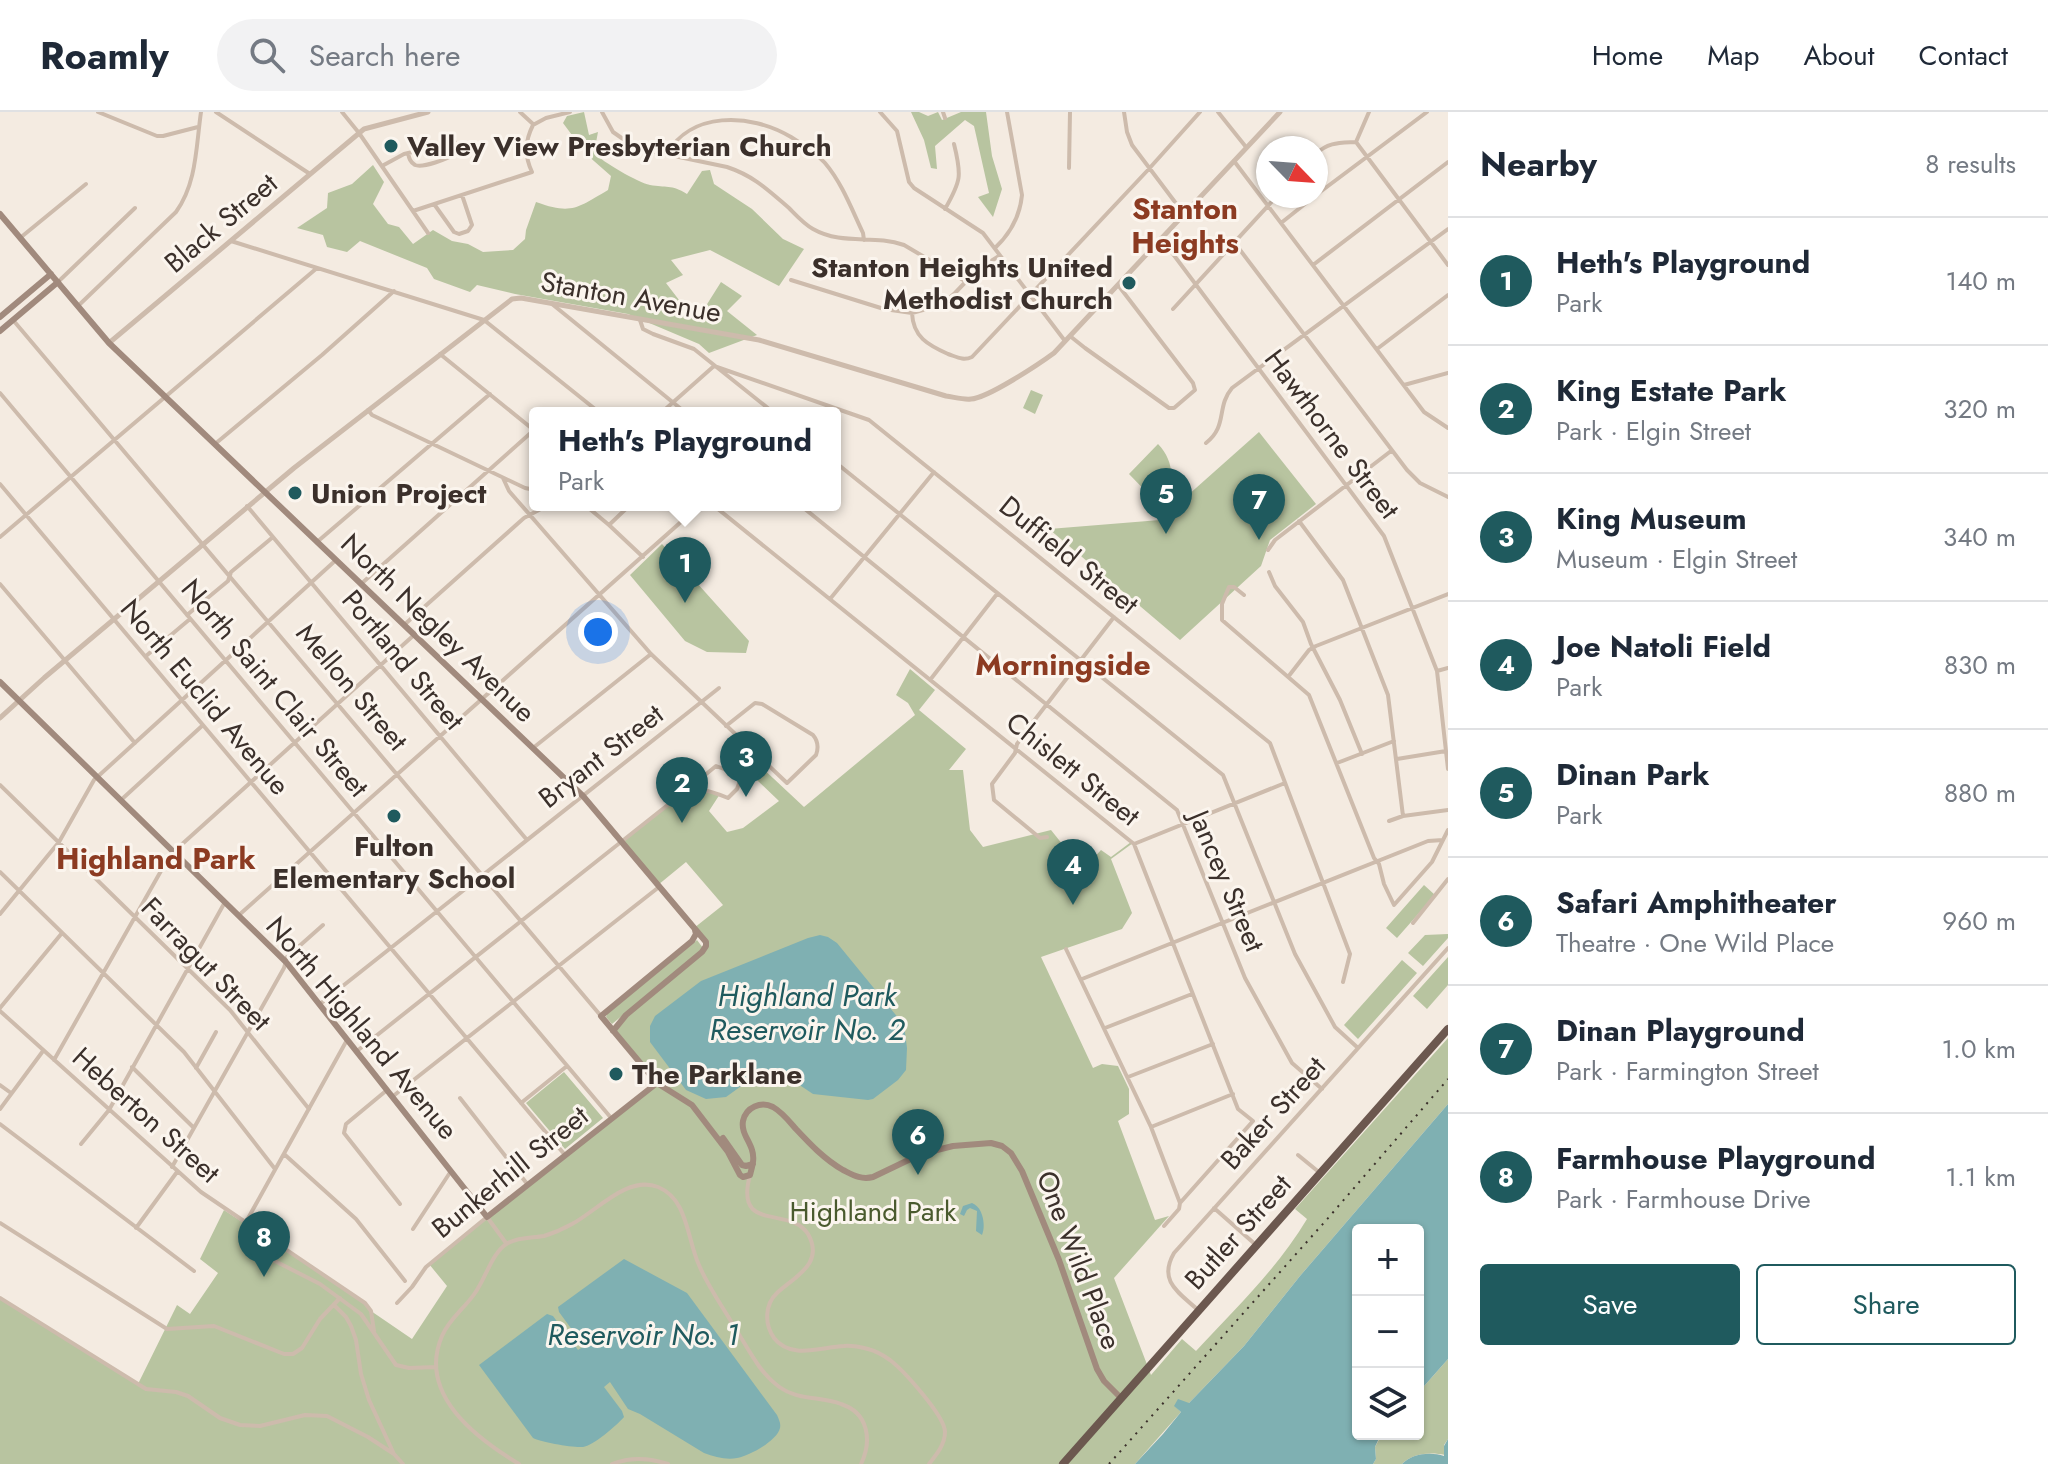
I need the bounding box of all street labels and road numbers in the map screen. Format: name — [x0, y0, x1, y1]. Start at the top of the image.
street label: Black Street — [156, 163, 287, 283]
street label: Stanton Avenue — [538, 261, 724, 333]
street label: Hawthorne Street — [1255, 341, 1410, 528]
street label: Duffield Street — [990, 486, 1148, 624]
street label: North Negley Avenue — [331, 524, 545, 732]
street label: North Saint Clair Street — [171, 570, 379, 806]
street label: Portland Street — [332, 581, 474, 739]
street label: North Euclid Avenue — [110, 590, 300, 804]
street label: Mellon Street — [286, 614, 418, 760]
street label: Bryant Street — [530, 694, 672, 818]
street label: Chislett Street — [997, 702, 1149, 836]
street label: Jancey Street — [1177, 800, 1275, 958]
street label: Farragut Street — [132, 888, 281, 1040]
street label: North Highland Avenue — [256, 907, 468, 1149]
street label: Heberton Street — [63, 1037, 229, 1193]
street label: Baker Street — [1211, 1047, 1335, 1179]
street label: Bunkerhill Street — [423, 1096, 597, 1248]
street label: One Wild Place — [1026, 1165, 1132, 1355]
street label: Butler Street — [1175, 1165, 1301, 1299]

